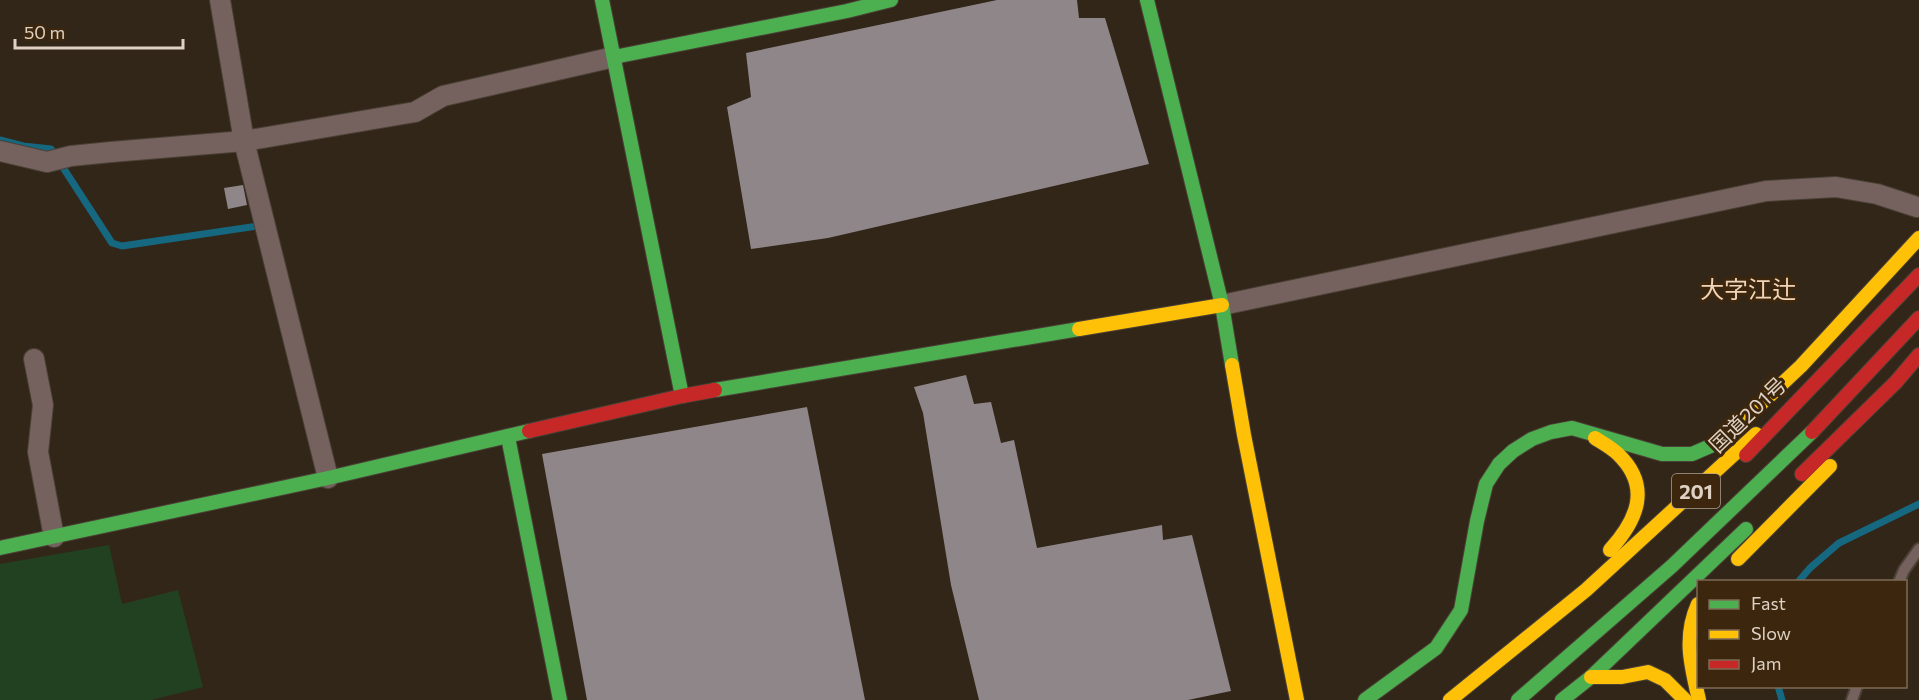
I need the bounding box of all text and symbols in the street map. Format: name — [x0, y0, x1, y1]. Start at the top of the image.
scale bar — [15, 12, 183, 50]
text: 50 m — [24, 21, 65, 43]
district label: 大字江辻 — [1700, 274, 1796, 303]
street label: 国道201号 — [1703, 371, 1791, 457]
road number: 201 — [1672, 474, 1720, 508]
legend — [1697, 580, 1907, 688]
text: Fast — [1751, 592, 1786, 614]
text: Slow — [1751, 622, 1791, 644]
text: Jam — [1751, 652, 1781, 674]

